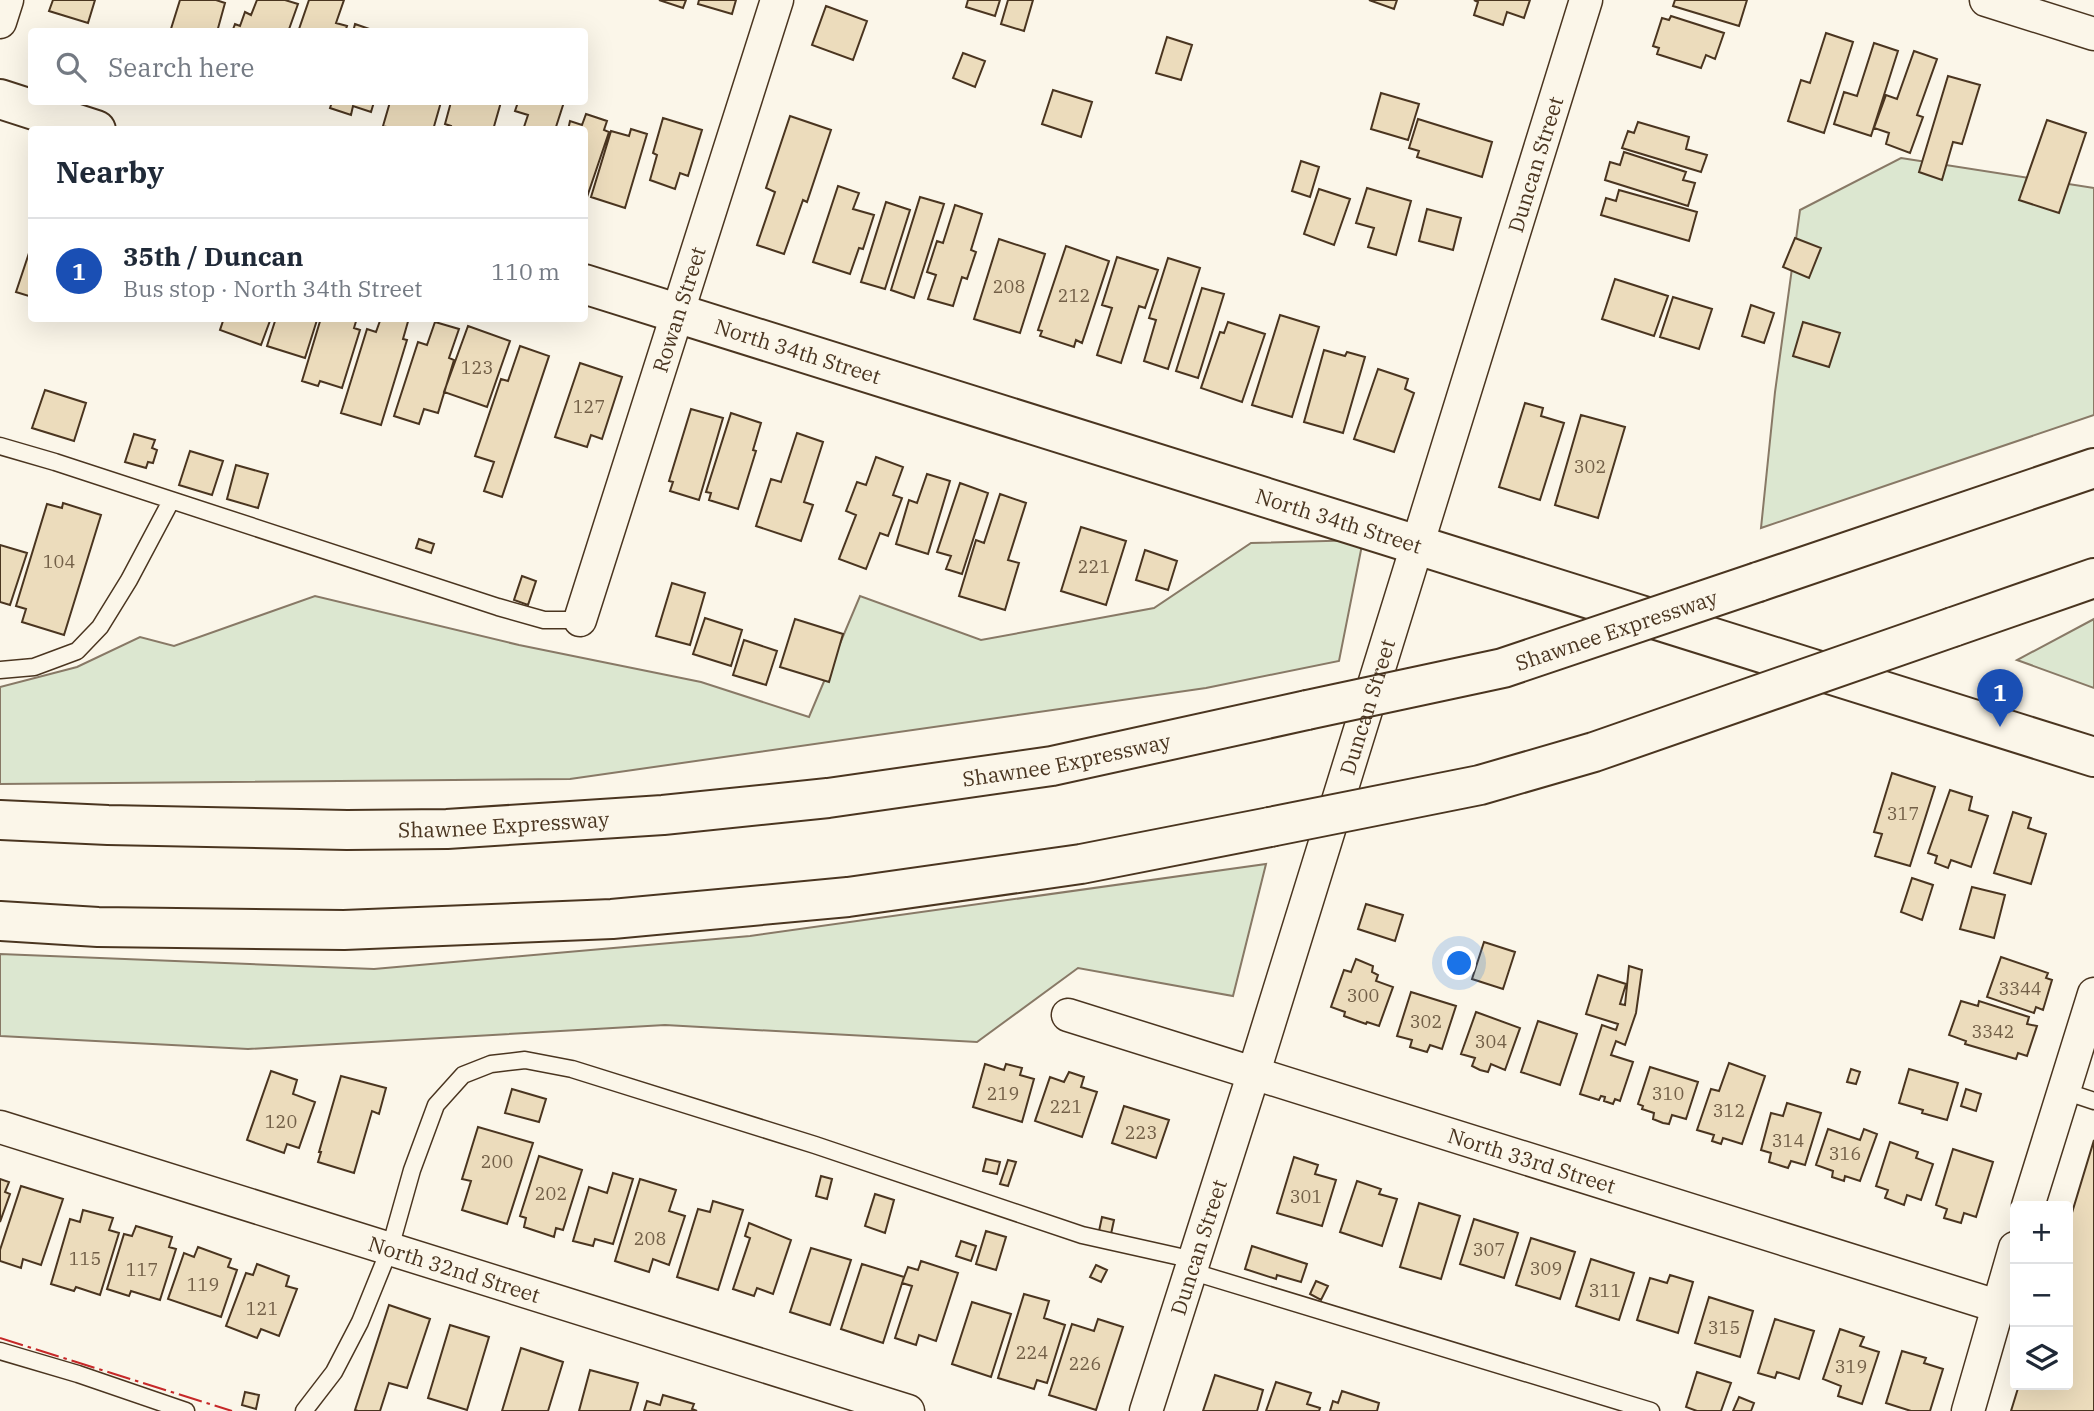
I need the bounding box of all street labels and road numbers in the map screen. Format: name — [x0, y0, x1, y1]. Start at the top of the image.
street label: Duncan Street — [1501, 93, 1569, 236]
street label: Rowan Street — [646, 243, 712, 376]
street label: North 34th Street — [711, 312, 884, 390]
street label: North 34th Street — [1252, 481, 1425, 560]
street label: Shawnee Expressway — [1512, 582, 1722, 677]
street label: Duncan Street — [1333, 635, 1401, 778]
street label: Shawnee Expressway — [960, 726, 1174, 793]
street label: Shawnee Expressway — [398, 804, 611, 843]
street label: North 33rd Street — [1444, 1121, 1619, 1200]
street label: Duncan Street — [1163, 1176, 1233, 1318]
street label: North 32nd Street — [365, 1229, 544, 1309]

